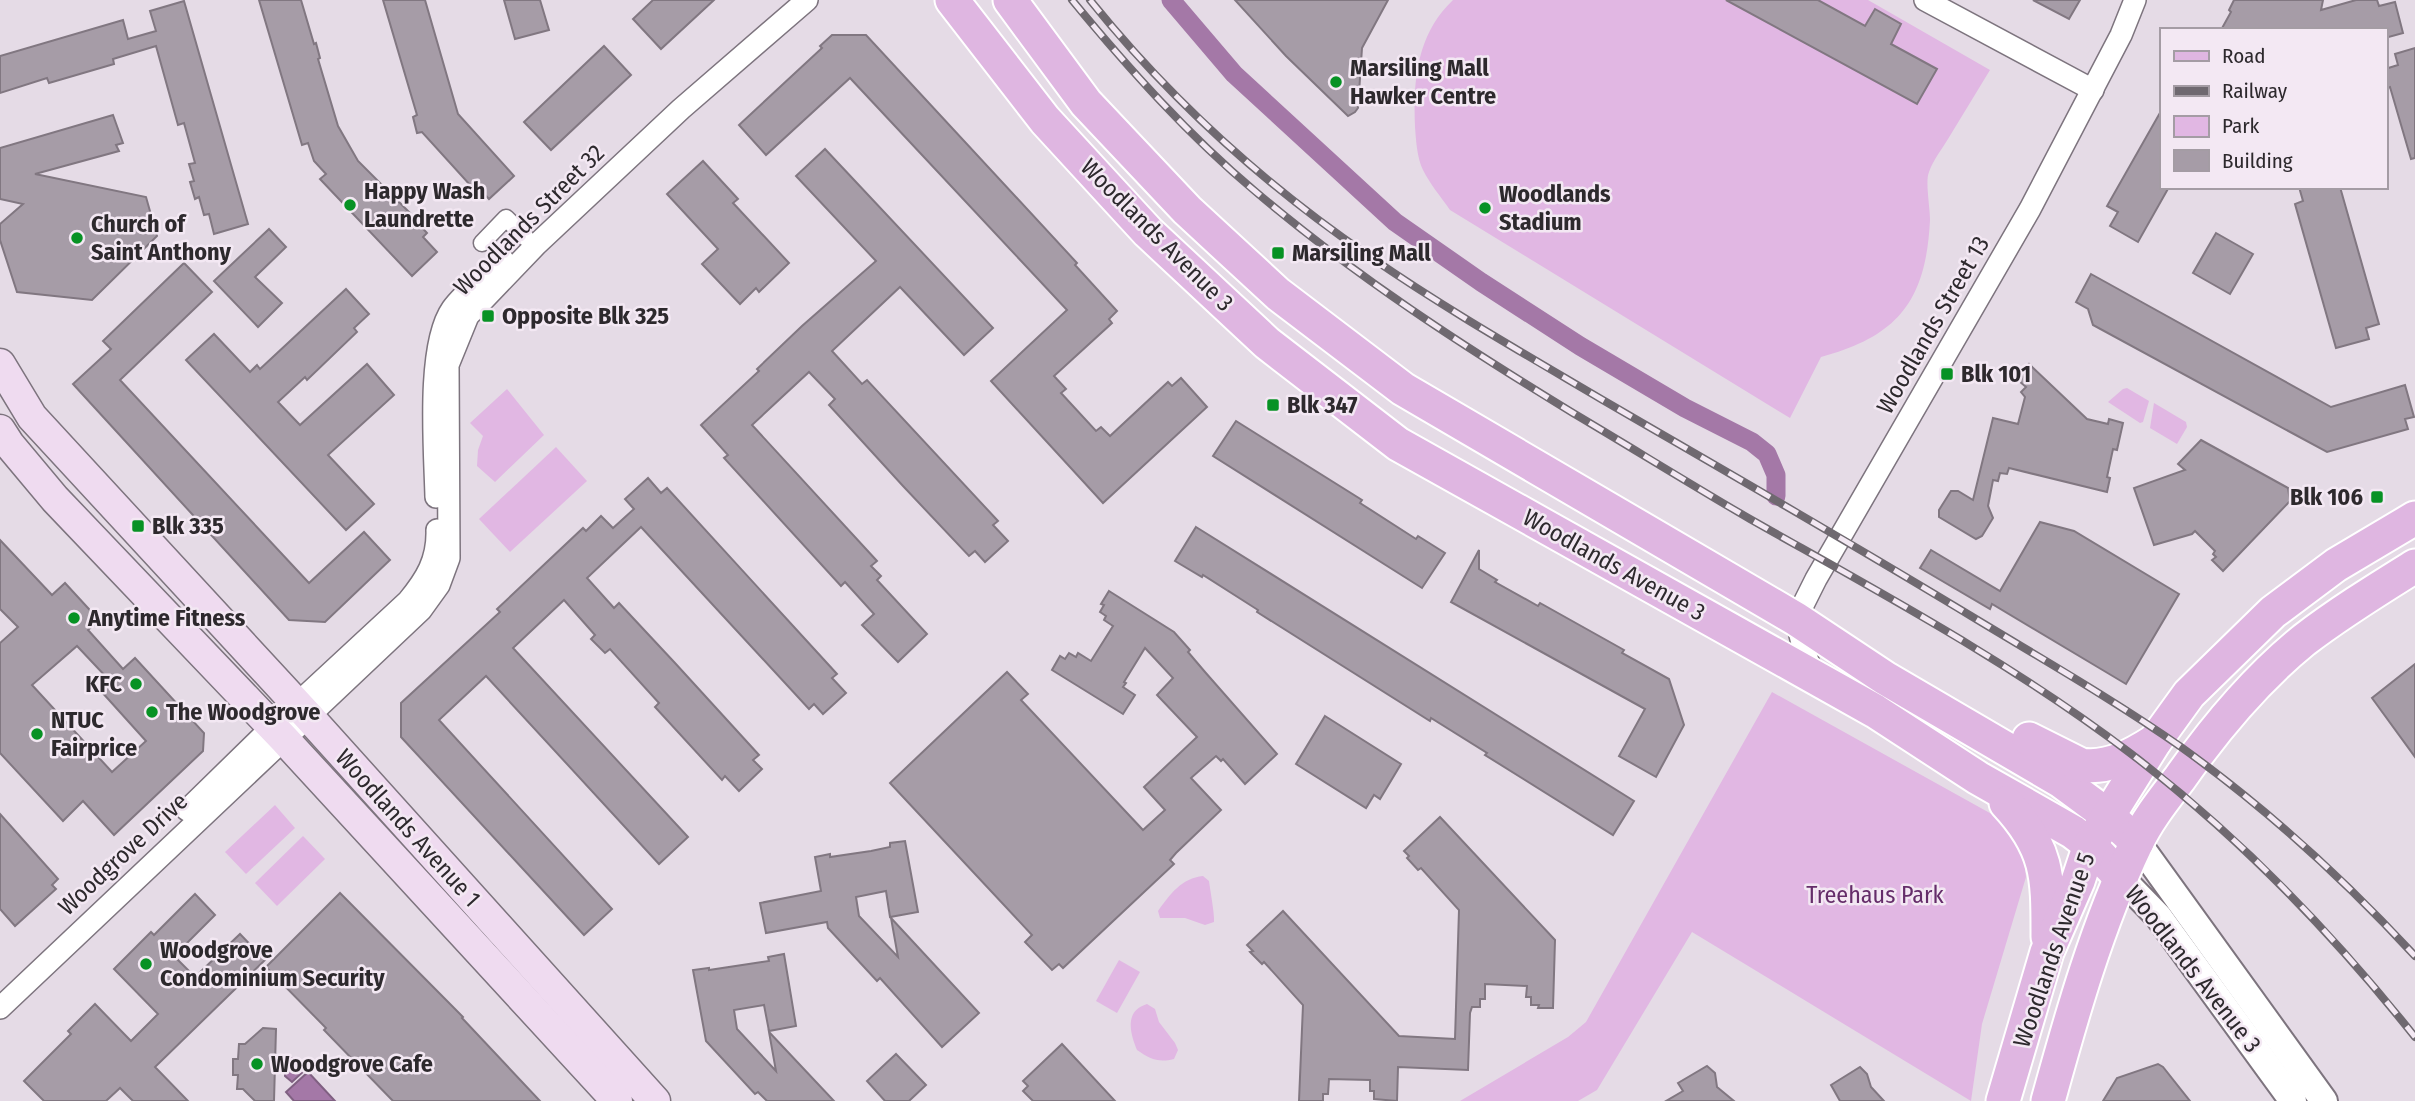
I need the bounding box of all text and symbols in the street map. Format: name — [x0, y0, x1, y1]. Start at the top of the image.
legend — [2160, 28, 2387, 189]
text: Road — [2222, 43, 2266, 69]
place label: Marsiling Mall Hawker Centre — [1350, 54, 1496, 110]
marker: Marsiling Mall Hawker Centre — [1328, 74, 1344, 90]
text: Railway — [2222, 78, 2288, 104]
text: Park — [2222, 113, 2260, 139]
street label: Woodlands Street 32 — [448, 139, 610, 301]
text: Building — [2222, 148, 2293, 174]
street label: Woodlands Avenue 3 — [1075, 153, 1239, 317]
place label: Happy Wash Laundrette — [364, 177, 485, 233]
place label: Woodlands Stadium — [1499, 180, 1611, 236]
marker: Happy Wash Laundrette — [342, 197, 358, 213]
marker: Woodlands Stadium — [1477, 200, 1493, 216]
place label: Church of Saint Anthony — [91, 210, 231, 266]
marker: Church of Saint Anthony — [69, 230, 85, 246]
street label: Woodlands Street 13 — [1871, 231, 1995, 419]
place label: Marsiling Mall — [1292, 239, 1431, 267]
marker: Marsiling Mall — [1270, 245, 1286, 261]
place label: Opposite Blk 325 — [502, 302, 669, 330]
marker: Opposite Blk 325 — [480, 308, 496, 324]
place label: Blk 101 — [1961, 360, 2031, 388]
marker: Blk 101 — [1939, 366, 1955, 382]
place label: Blk 347 — [1287, 391, 1358, 419]
marker: Blk 347 — [1265, 397, 1281, 413]
place label: Blk 106 — [2290, 483, 2363, 511]
marker: Blk 106 — [2369, 489, 2385, 505]
street label: Woodlands Avenue 3 — [1518, 503, 1710, 627]
place label: Blk 335 — [152, 512, 224, 540]
marker: Blk 335 — [130, 518, 146, 534]
place label: Anytime Fitness — [87, 604, 246, 632]
marker: Anytime Fitness — [66, 610, 82, 626]
place label: KFC — [85, 670, 122, 698]
marker: KFC — [128, 676, 144, 692]
place label: The Woodgrove — [166, 698, 320, 726]
marker: The Woodgrove — [144, 704, 160, 720]
place label: NTUC Fairprice — [51, 706, 137, 762]
marker: NTUC Fairprice — [29, 726, 45, 742]
street label: Woodlands Avenue 1 — [330, 743, 486, 913]
street label: Woodgrove Drive — [53, 787, 193, 921]
street label: Woodlands Avenue 5 — [2008, 849, 2100, 1051]
street label: Woodlands Avenue 3 — [2119, 880, 2267, 1058]
park label: Treehaus Park — [1806, 881, 1944, 909]
place label: Woodgrove Condominium Security — [160, 936, 385, 992]
marker: Woodgrove Condominium Security — [138, 956, 154, 972]
place label: Woodgrove Cafe — [271, 1050, 433, 1078]
marker: Woodgrove Cafe — [249, 1056, 265, 1072]

